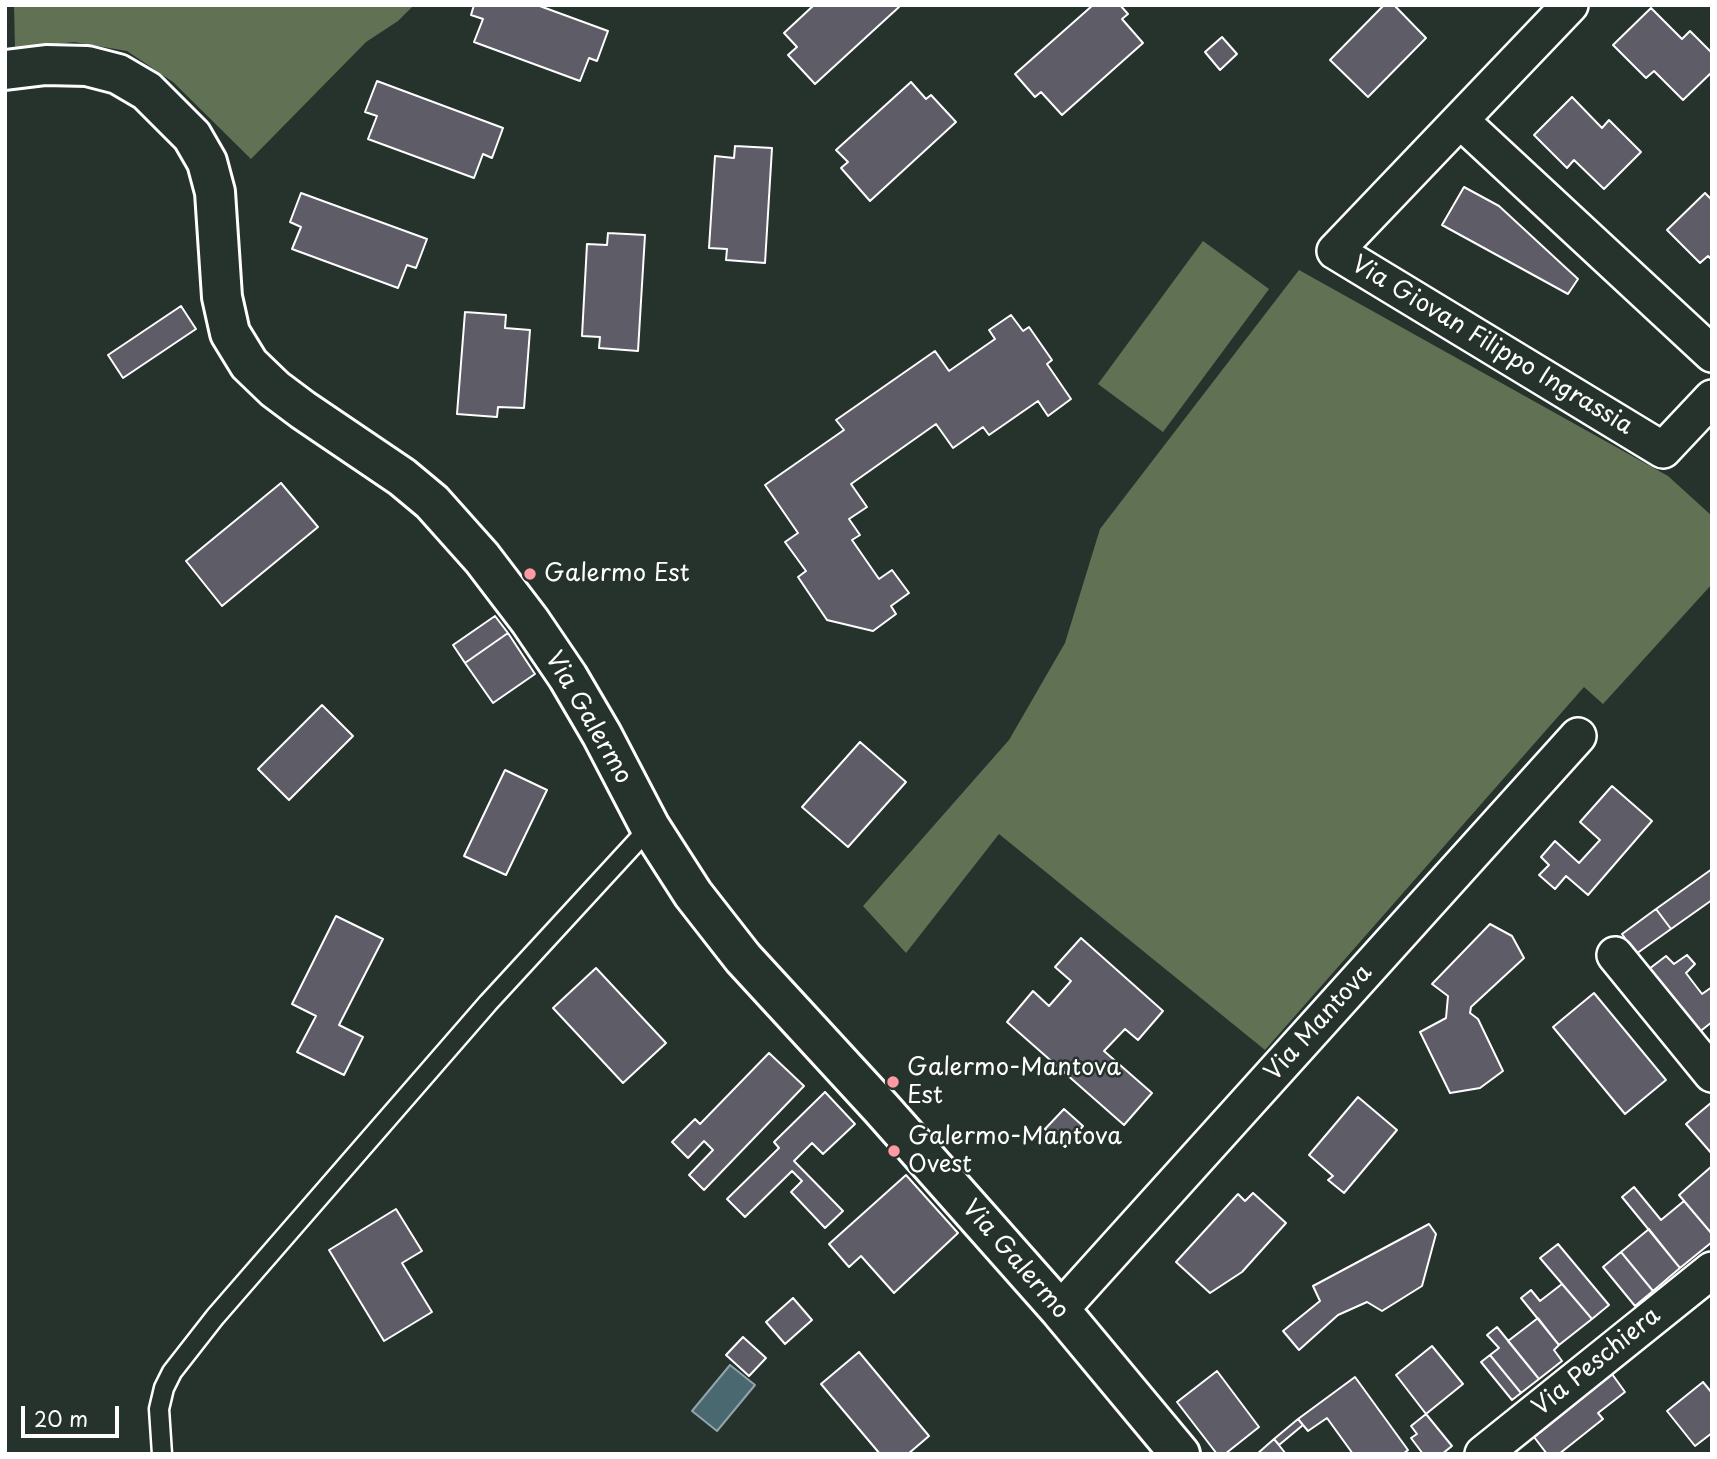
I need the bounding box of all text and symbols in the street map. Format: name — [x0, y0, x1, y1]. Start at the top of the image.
street label: Via Giovan Filippo Ingrassia — [1346, 251, 1638, 441]
place label: Galermo Est — [544, 560, 690, 588]
marker: Galermo Est — [522, 566, 538, 582]
street label: Via Galermo — [539, 647, 637, 789]
street label: Via Mantova — [1259, 959, 1379, 1087]
place label: Galermo-Mantova Est — [907, 1054, 1121, 1110]
marker: Galermo-Mantova Est — [885, 1074, 901, 1090]
place label: Galermo-Mantova Ovest — [908, 1123, 1122, 1179]
marker: Galermo-Mantova Ovest — [886, 1143, 902, 1159]
street label: Via Galermo — [956, 1195, 1074, 1325]
street label: Via Peschiera — [1527, 1302, 1667, 1422]
scale bar — [24, 1392, 122, 1436]
text: 20 m — [34, 1402, 88, 1434]

